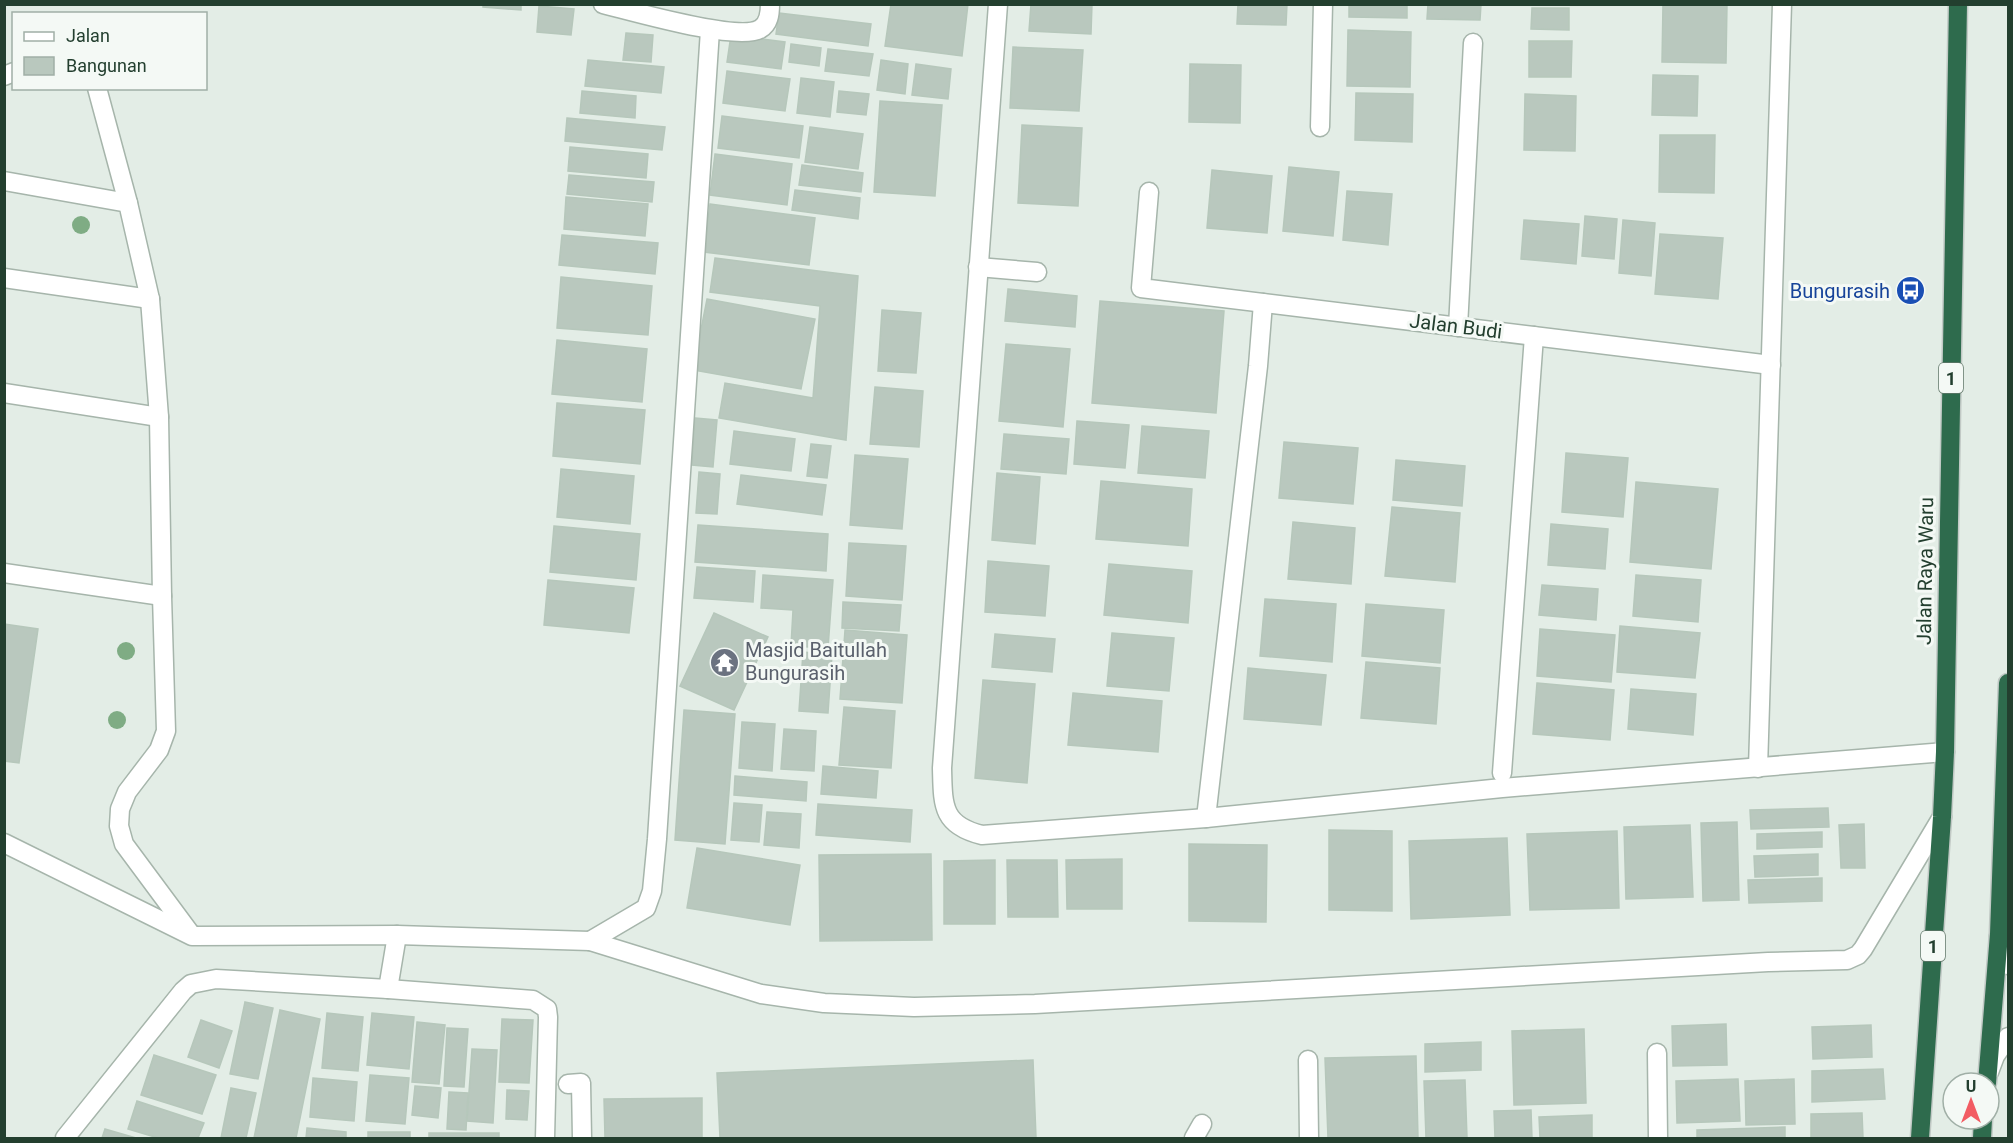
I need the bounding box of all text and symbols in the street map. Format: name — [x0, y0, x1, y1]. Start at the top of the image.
legend — [12, 12, 207, 90]
text: Jalan — [66, 25, 110, 46]
text: Bangunan — [66, 55, 147, 76]
bus stop icon: Bungurasih — [1895, 275, 1927, 307]
place label: Bungurasih — [1790, 279, 1890, 303]
street label: Jalan Budi — [1408, 308, 1504, 344]
road number: 1 — [1939, 363, 1963, 393]
street label: Jalan Raya Waru — [1912, 497, 1938, 645]
place label: Masjid Baitullah Bungurasih — [745, 638, 887, 685]
temple icon: Masjid Baitullah Bungurasih — [708, 646, 740, 678]
road number: 1 — [1921, 931, 1945, 961]
north arrow — [1941, 1071, 2001, 1131]
text: U — [1966, 1077, 1976, 1096]

